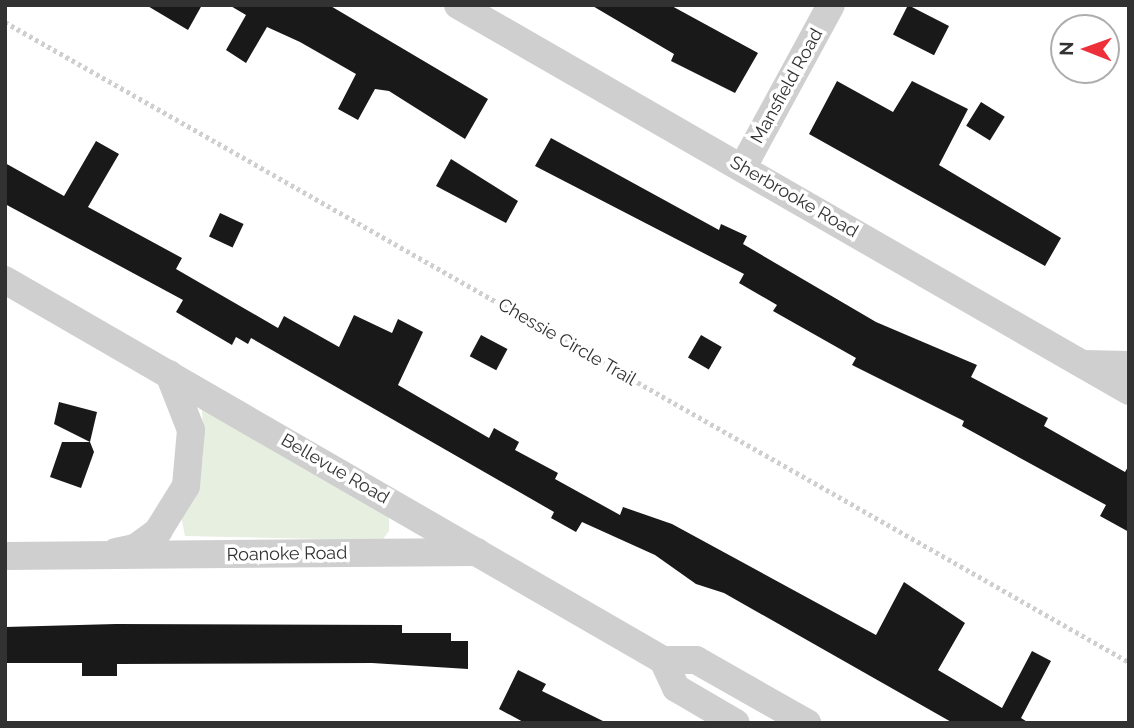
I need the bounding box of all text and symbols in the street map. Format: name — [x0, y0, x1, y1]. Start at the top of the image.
north arrow — [1050, 14, 1120, 84]
street label: Mansfield Road — [746, 25, 828, 147]
text: N — [1055, 41, 1077, 56]
street label: Sherbrooke Road — [726, 152, 862, 242]
street label: Chessie Circle Trail — [494, 294, 640, 390]
street label: Bellevue Road — [277, 429, 393, 509]
street label: Roanoke Road — [227, 542, 347, 566]

